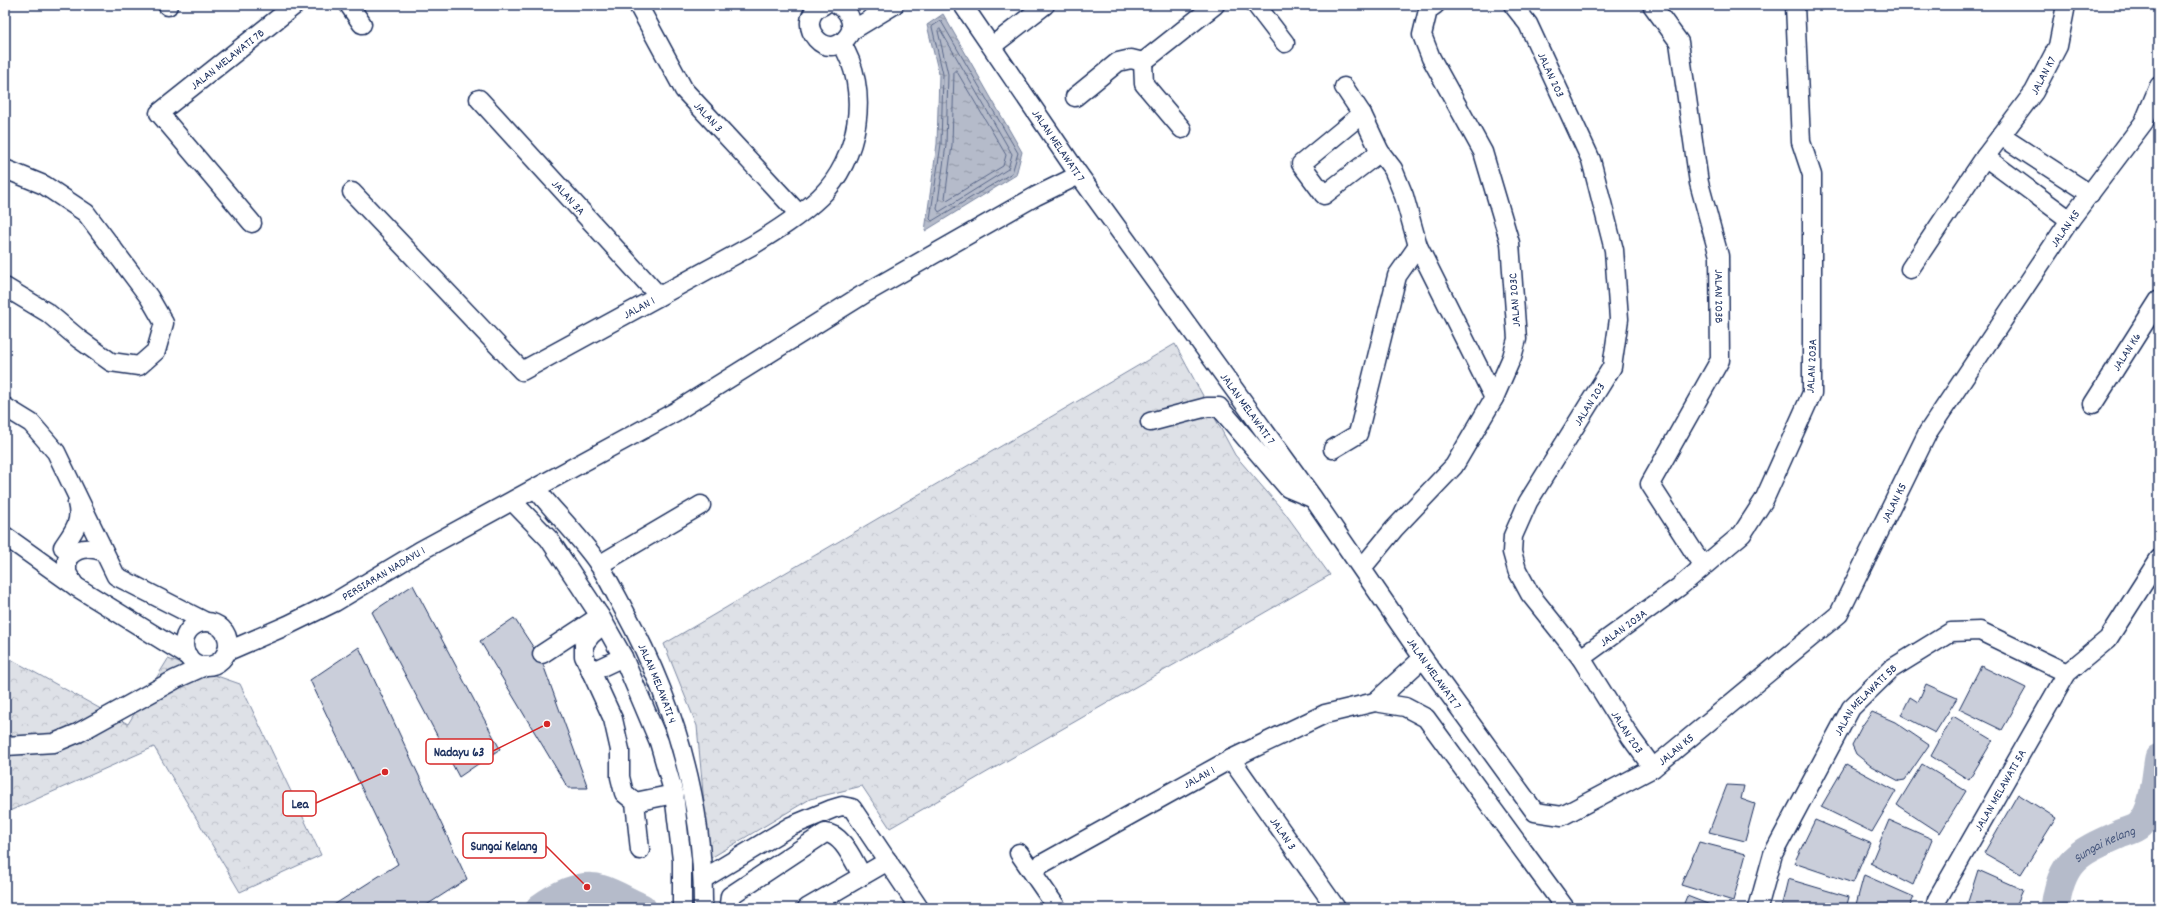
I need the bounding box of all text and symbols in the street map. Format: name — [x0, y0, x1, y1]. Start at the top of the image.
street label: JALAN MELAWATI 7B — [187, 25, 269, 95]
street label: JALAN 203 — [1532, 50, 1568, 101]
street label: JALAN K7 — [2027, 53, 2061, 98]
street label: JALAN 3 — [689, 99, 726, 137]
street label: JALAN MELAWATI 7 — [1027, 107, 1089, 186]
street label: JALAN 3A — [547, 177, 589, 220]
street label: JALAN K5 — [2047, 207, 2085, 251]
street label: JALAN 203B — [1709, 269, 1727, 323]
street label: JALAN 203C — [1505, 272, 1526, 327]
street label: JALAN 1 — [621, 293, 658, 324]
street label: JALAN K6 — [2109, 330, 2146, 375]
street label: JALAN 203A — [1803, 338, 1822, 394]
street label: JALAN MELAWATI 7 — [1215, 370, 1279, 449]
street label: JALAN 203 — [1570, 380, 1610, 430]
street label: JALAN K5 — [1878, 480, 1912, 526]
street label: PERSIARAN NADAYU 1 — [339, 543, 429, 606]
street label: JALAN 203A — [1597, 605, 1652, 652]
street label: JALAN MELAWATI 7 — [1402, 635, 1465, 714]
street label: JALAN MELAWATI 4 — [632, 641, 680, 726]
street label: JALAN MELAWATI 5B — [1831, 660, 1901, 739]
street label: JALAN 203 — [1606, 708, 1647, 758]
street label: JALAN K5 — [1655, 730, 1698, 770]
callout: Nadayu 63 — [426, 739, 493, 764]
text: Nadayu 63 — [434, 744, 485, 763]
street label: JALAN MELAWATI 5A — [1971, 746, 2032, 835]
street label: JALAN 1 — [1181, 763, 1218, 794]
callout: Lea — [283, 791, 316, 816]
text: Lea — [291, 796, 309, 815]
street label: JALAN 3 — [1265, 814, 1300, 854]
water label: Sungai Kelang — [2070, 822, 2140, 868]
callout: Sungai Kelang — [463, 833, 546, 858]
text: Sungai Kelang — [470, 838, 538, 857]

